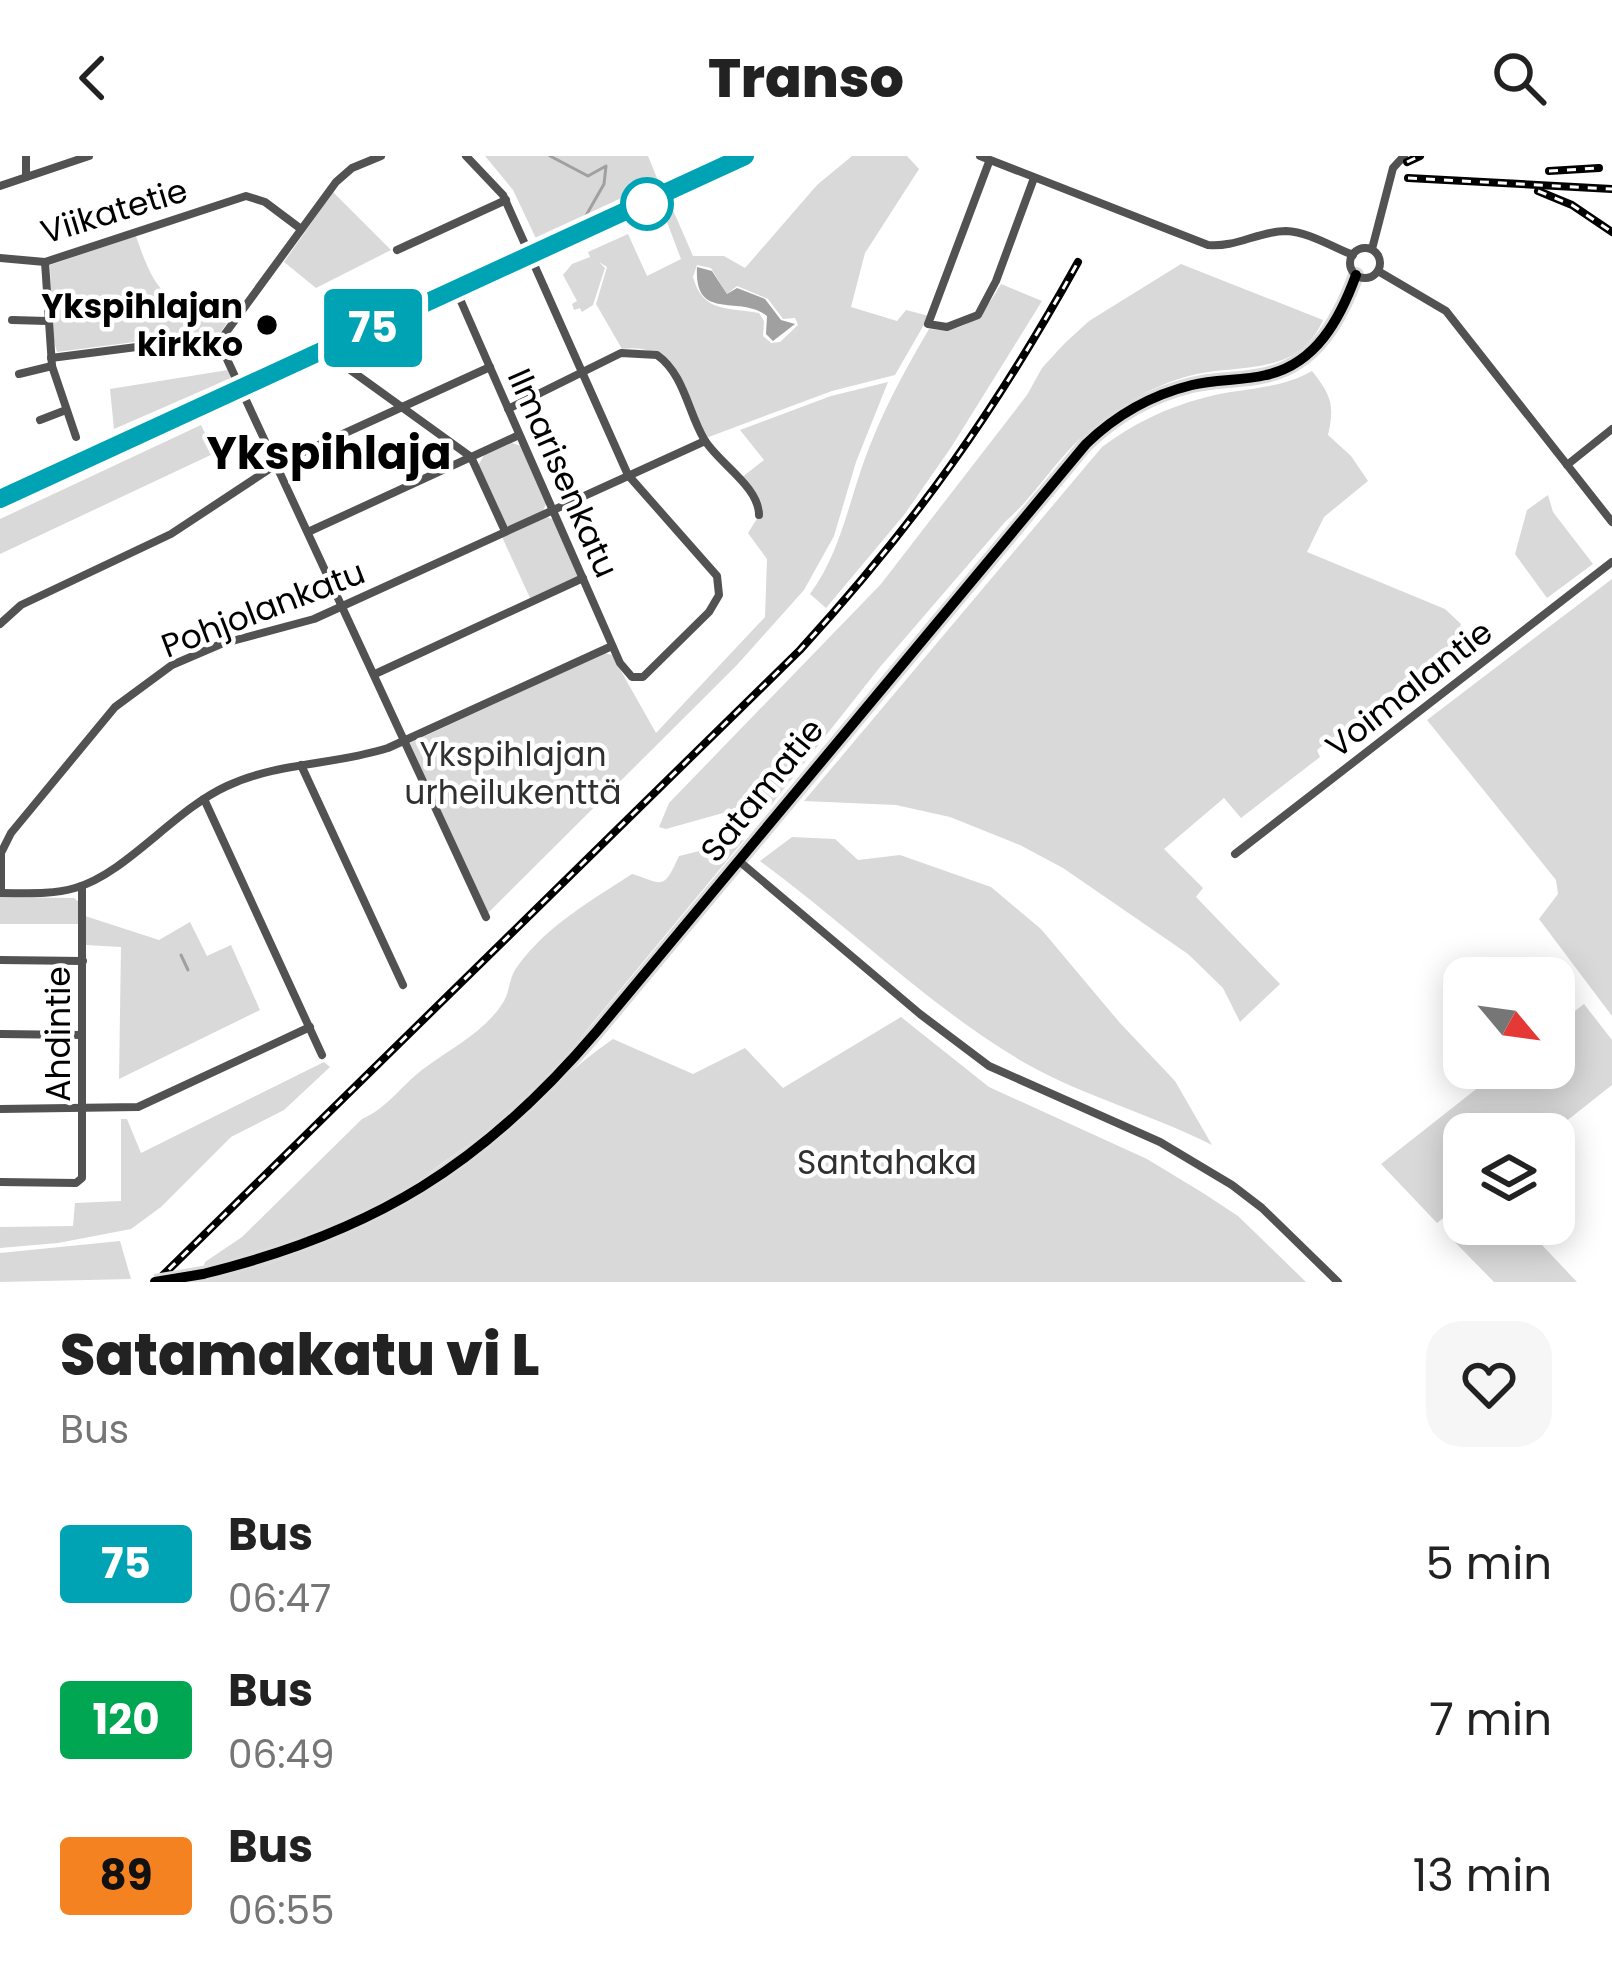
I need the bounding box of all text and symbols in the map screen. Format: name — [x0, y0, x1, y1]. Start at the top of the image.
text: Transo — [708, 40, 904, 116]
icon: back — [60, 45, 126, 111]
icon: search — [1486, 45, 1552, 111]
street label: Viikatetie — [35, 166, 193, 256]
unlabelled marker — [622, 179, 672, 229]
place label: Ykspihlajan kirkko — [41, 283, 243, 368]
line badge: 75 — [319, 289, 427, 367]
text: 75 — [348, 298, 398, 357]
marker: Ykspihlajan kirkko — [254, 312, 280, 338]
street label: Ilmarisenkatu — [496, 361, 630, 585]
district label: Ykspihlaja — [207, 422, 451, 485]
street label: Pohjolankatu — [154, 549, 372, 669]
street label: Voimalantie — [1316, 609, 1502, 769]
street label: Satamatie — [689, 708, 835, 872]
park label: Ykspihlajan urheilukenttä — [404, 731, 622, 816]
north arrow — [1443, 957, 1575, 1089]
map controls — [1443, 957, 1575, 1245]
street label: Ahdintie — [35, 966, 82, 1102]
button: layers — [1443, 1113, 1575, 1245]
park label: Santahaka — [797, 1139, 977, 1186]
text: Satamakatu vi L — [60, 1315, 539, 1395]
button: heart — [1426, 1321, 1552, 1447]
text: Bus — [60, 1402, 129, 1457]
text: Bus — [228, 1503, 313, 1566]
text: 5 min — [1426, 1532, 1552, 1595]
text: 75 — [101, 1534, 151, 1593]
text: 06:47 — [228, 1571, 331, 1626]
text: Bus — [228, 1659, 313, 1722]
text: 7 min — [1429, 1688, 1552, 1751]
text: 120 — [92, 1690, 160, 1749]
text: 06:49 — [228, 1727, 335, 1782]
text: Bus — [228, 1815, 313, 1878]
text: 13 min — [1413, 1844, 1552, 1907]
text: 89 — [99, 1846, 153, 1905]
text: 06:55 — [228, 1883, 335, 1938]

